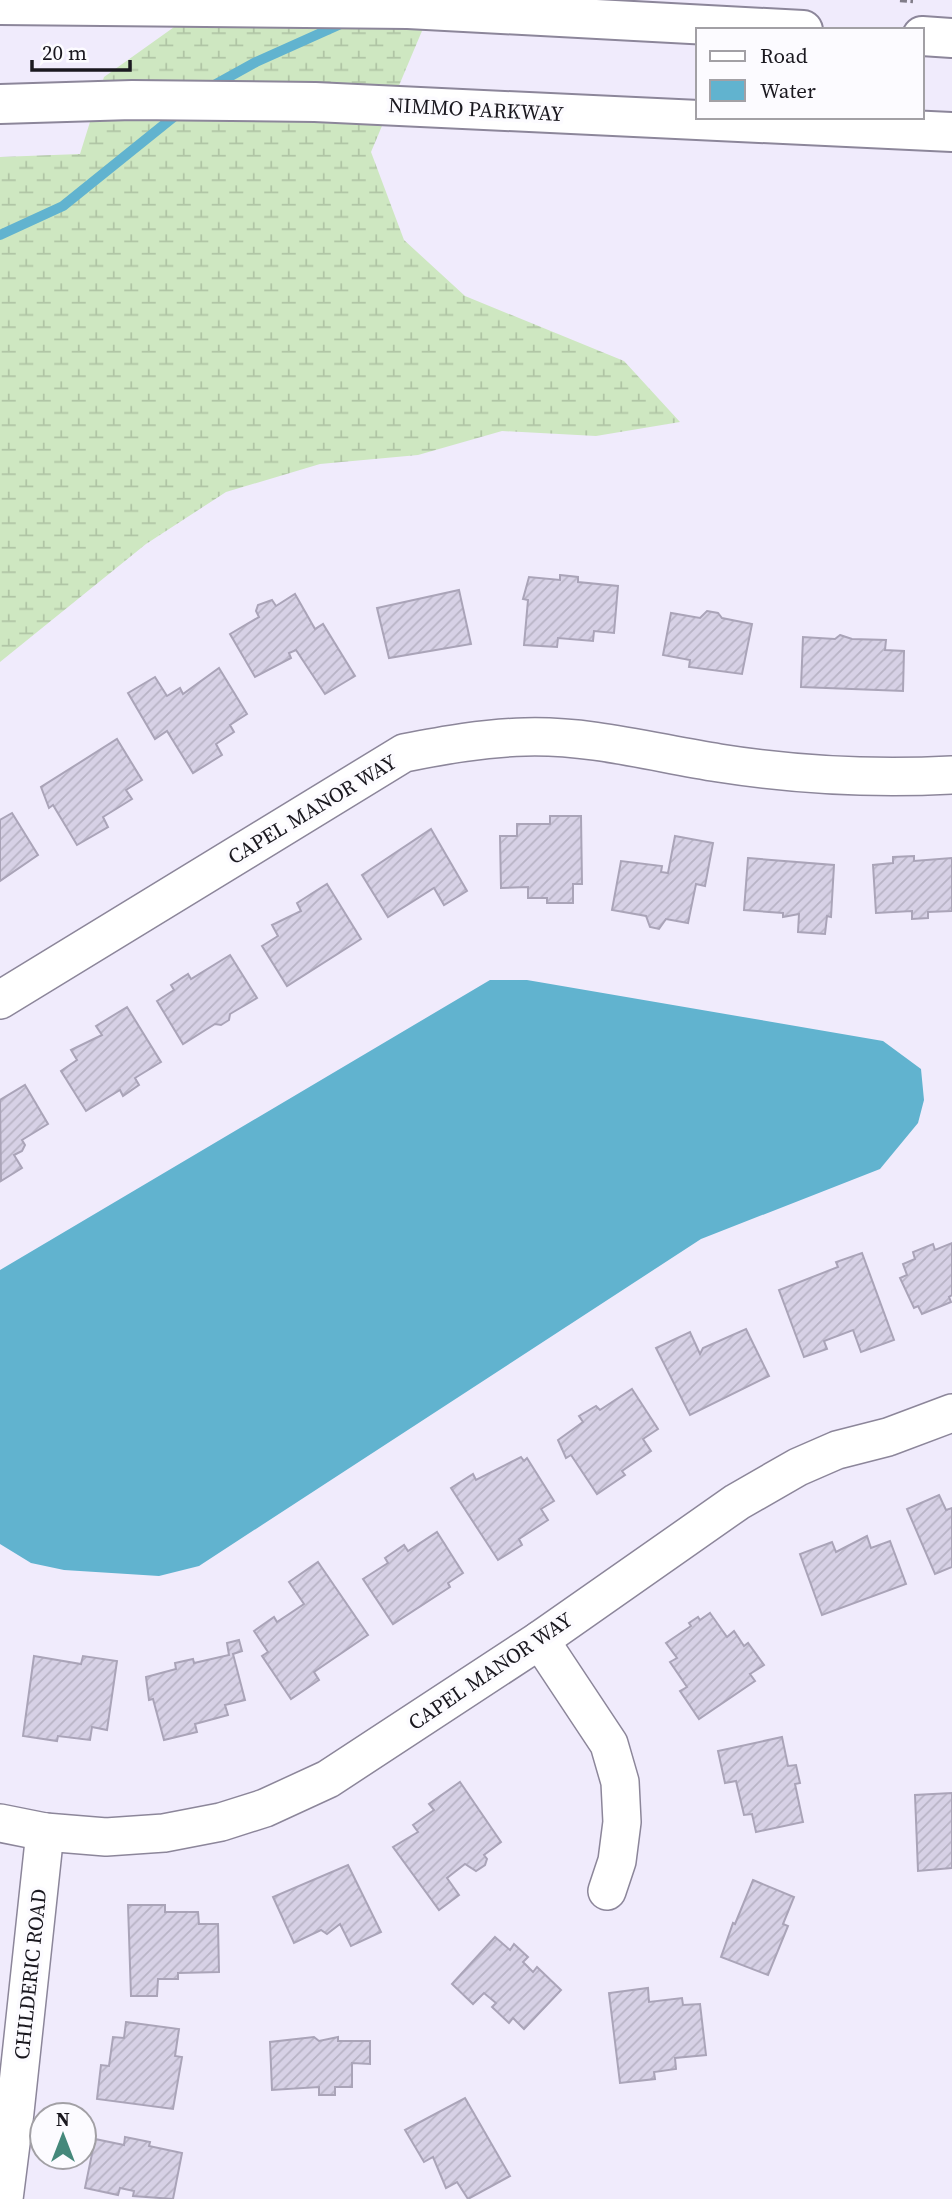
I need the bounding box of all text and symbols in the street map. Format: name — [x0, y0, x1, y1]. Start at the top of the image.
scale bar — [32, 28, 130, 72]
legend — [696, 28, 924, 119]
text: 20 m — [42, 38, 87, 67]
text: Road — [760, 41, 808, 70]
text: Water — [760, 76, 816, 105]
street label: NIMMO PARKWAY — [388, 90, 565, 128]
street label: CAPEL MANOR WAY — [222, 747, 403, 871]
street label: CAPEL MANOR WAY — [402, 1605, 578, 1737]
street label: CHILDERIC ROAD — [7, 1887, 53, 2061]
north arrow — [28, 2101, 98, 2171]
text: N — [56, 2106, 70, 2132]

